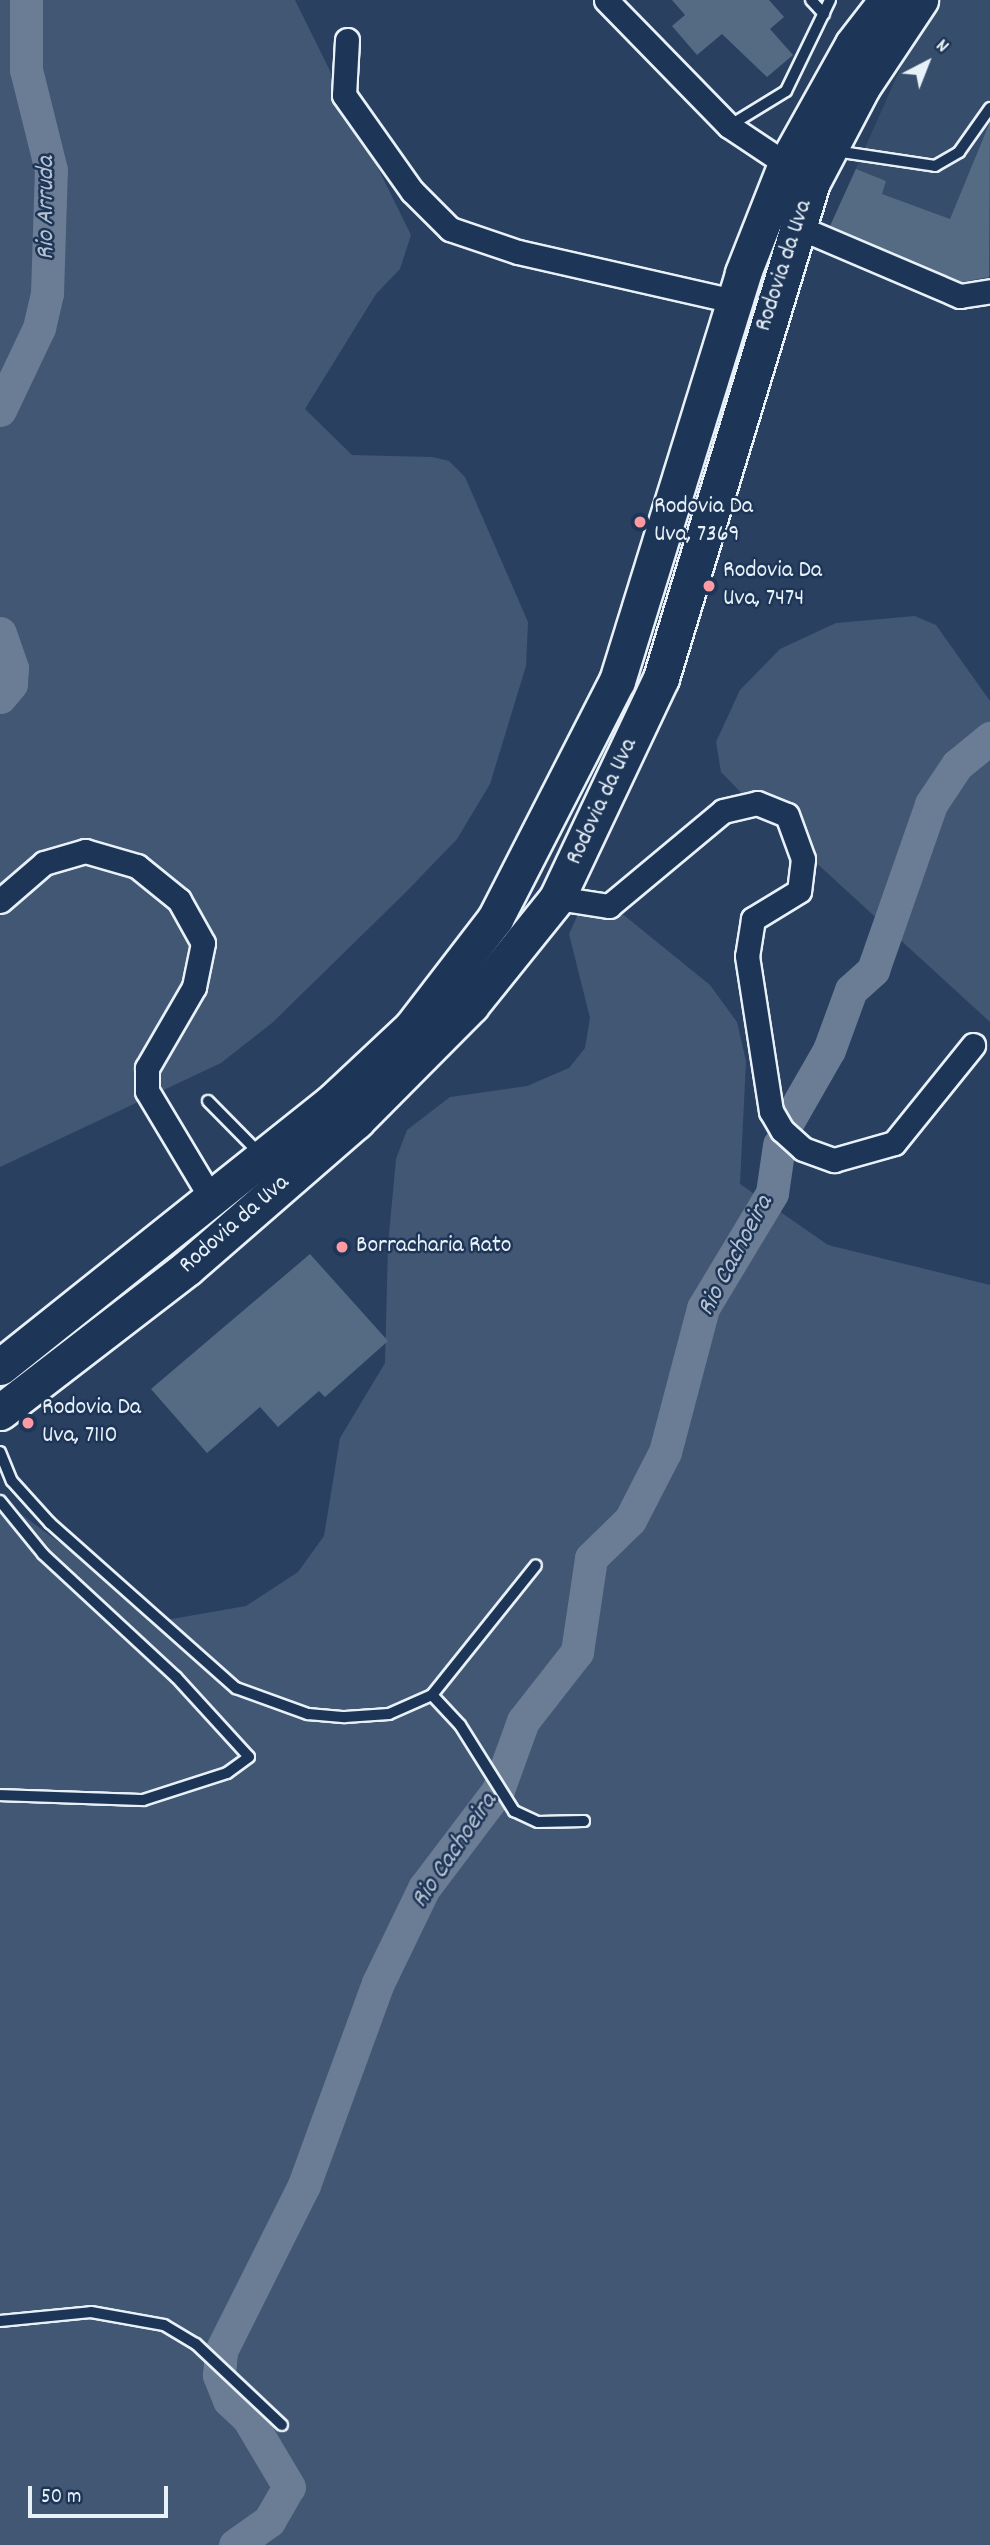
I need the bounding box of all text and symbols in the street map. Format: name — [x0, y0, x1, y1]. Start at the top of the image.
north arrow — [892, 28, 962, 98]
text: N — [929, 34, 954, 60]
water label: Rio Arruda — [31, 156, 63, 260]
street label: Rodovia da Uva — [750, 197, 820, 335]
place label: Rodovia Da Uva, 7369 — [654, 494, 753, 550]
marker: Rodovia Da Uva, 7369 — [632, 514, 648, 530]
place label: Rodovia Da Uva, 7474 — [723, 558, 822, 614]
marker: Rodovia Da Uva, 7474 — [701, 578, 717, 594]
street label: Rodovia da Uva — [561, 734, 645, 870]
street label: Rodovia da Uva — [174, 1169, 296, 1281]
water label: Rio Cachoeira — [691, 1190, 781, 1322]
place label: Borracharia Rato — [356, 1233, 512, 1261]
marker: Borracharia Rato — [334, 1239, 350, 1255]
place label: Rodovia Da Uva, 7110 — [42, 1395, 141, 1451]
marker: Rodovia Da Uva, 7110 — [20, 1415, 36, 1431]
water label: Rio Cachoeira — [405, 1788, 505, 1914]
scale bar — [32, 2472, 172, 2516]
text: 50 m — [41, 2483, 81, 2513]

